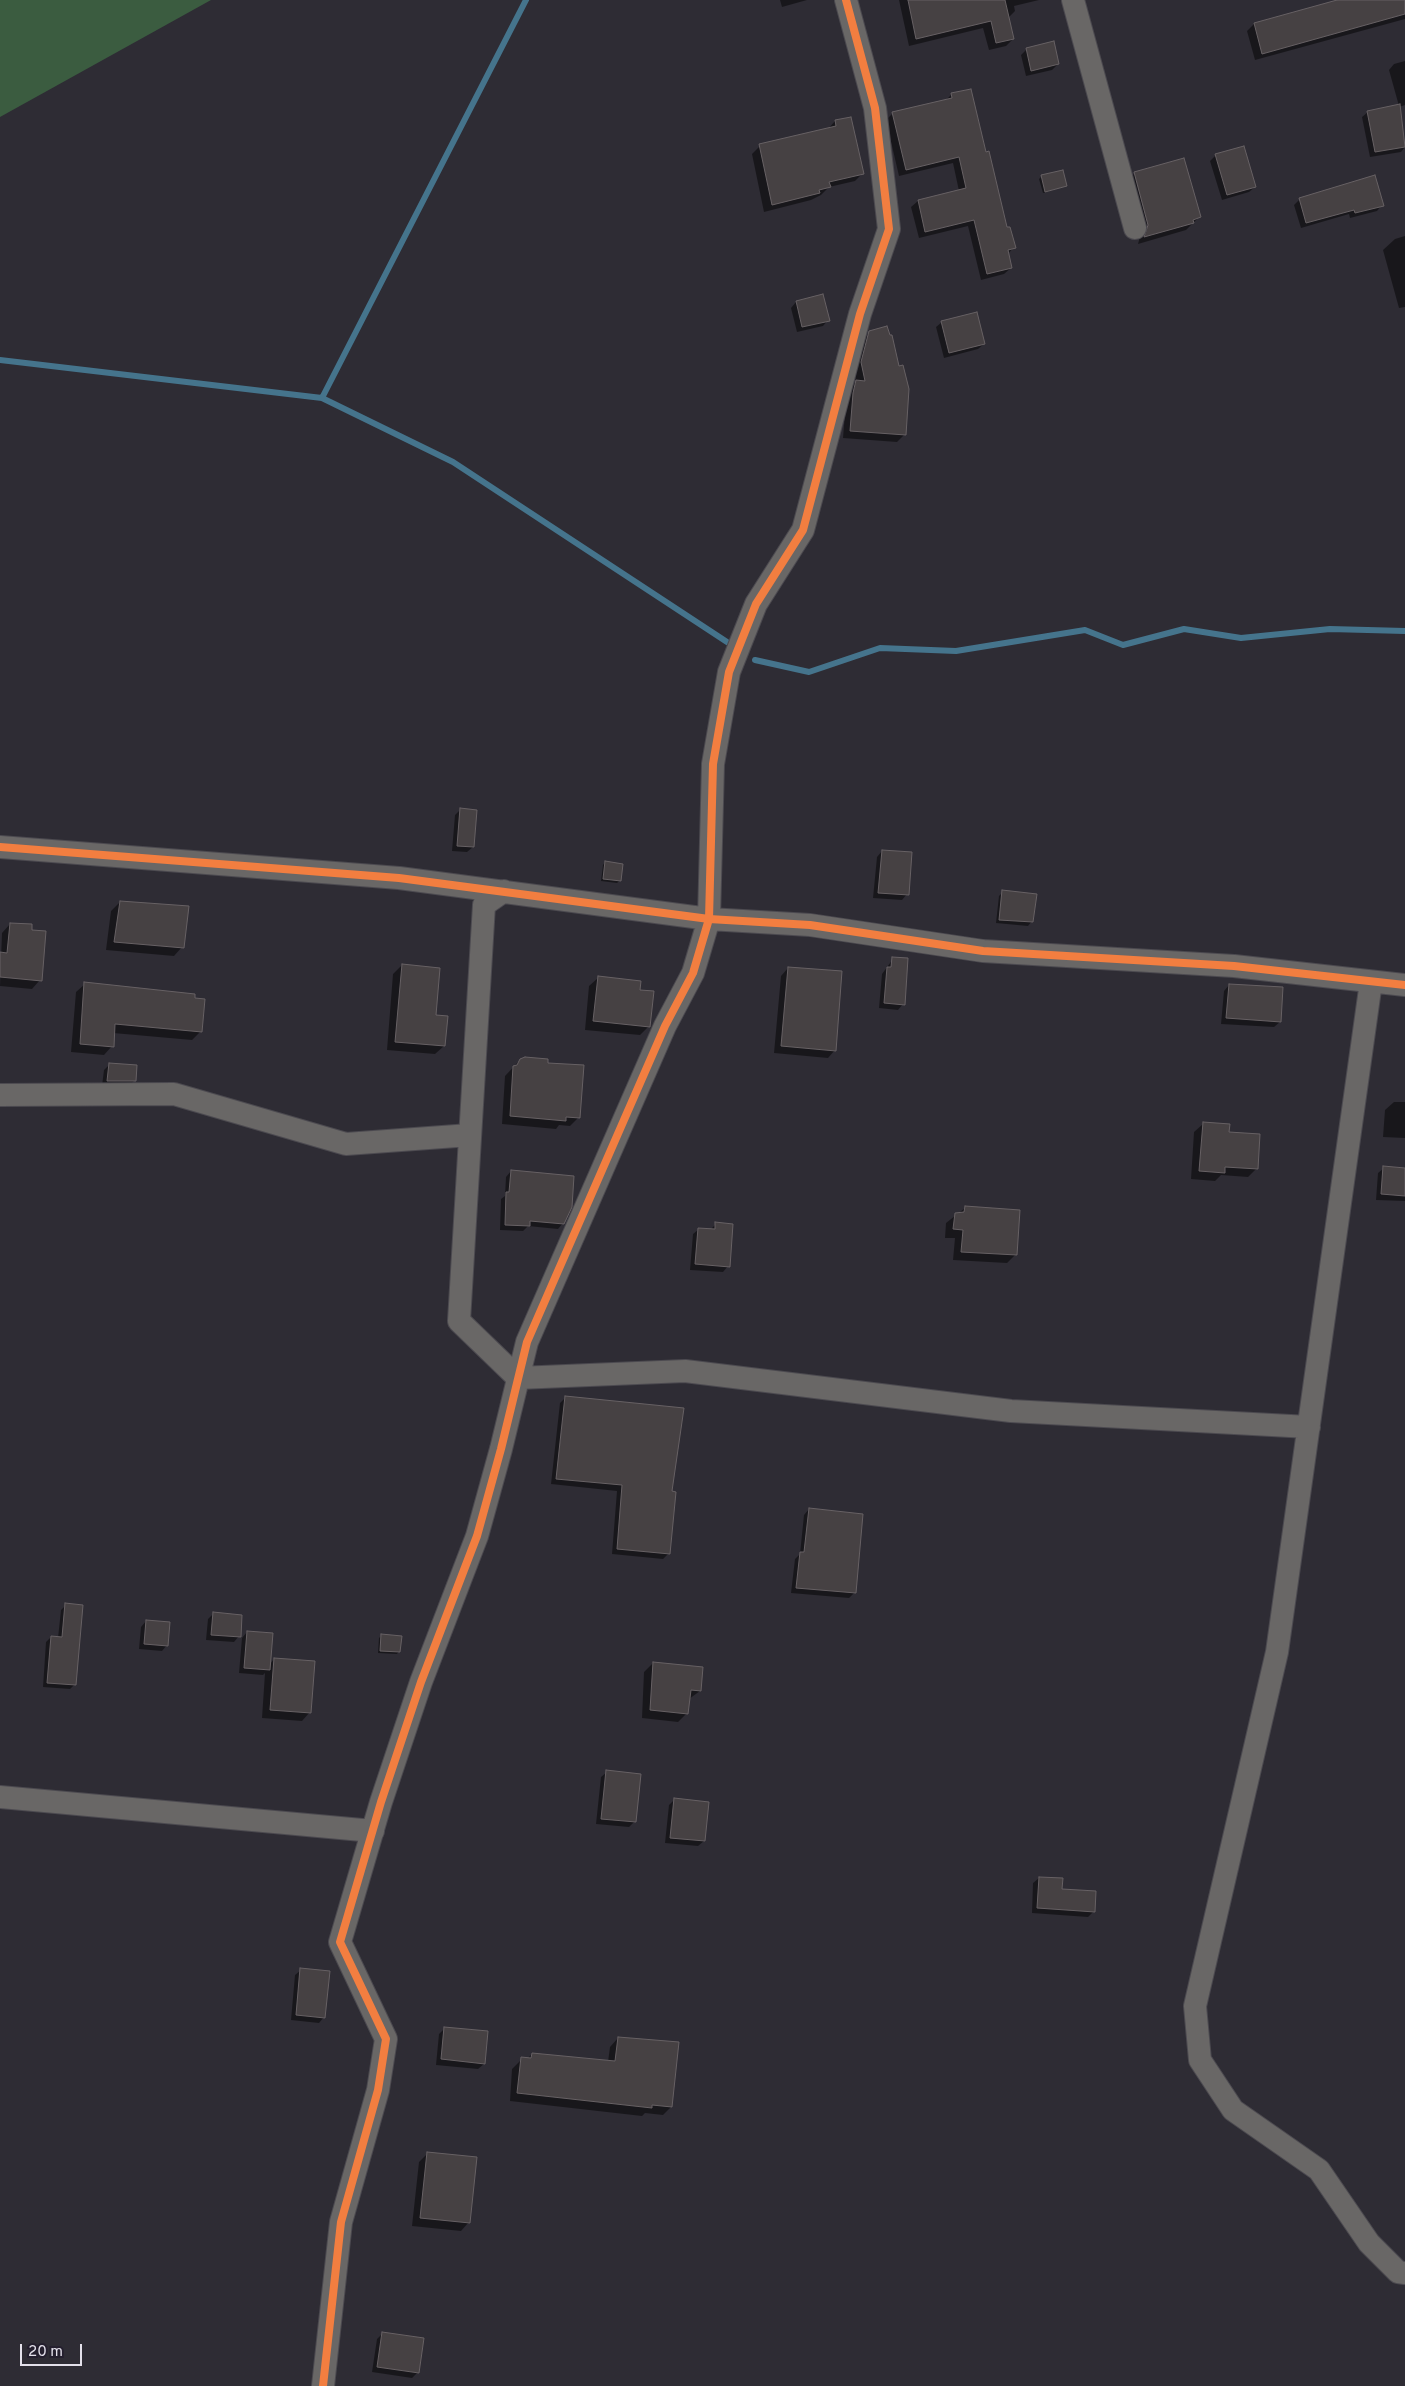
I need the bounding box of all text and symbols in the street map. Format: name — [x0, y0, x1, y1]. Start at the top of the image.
scale bar — [22, 2334, 85, 2366]
text: 20 m — [28, 2343, 63, 2362]

